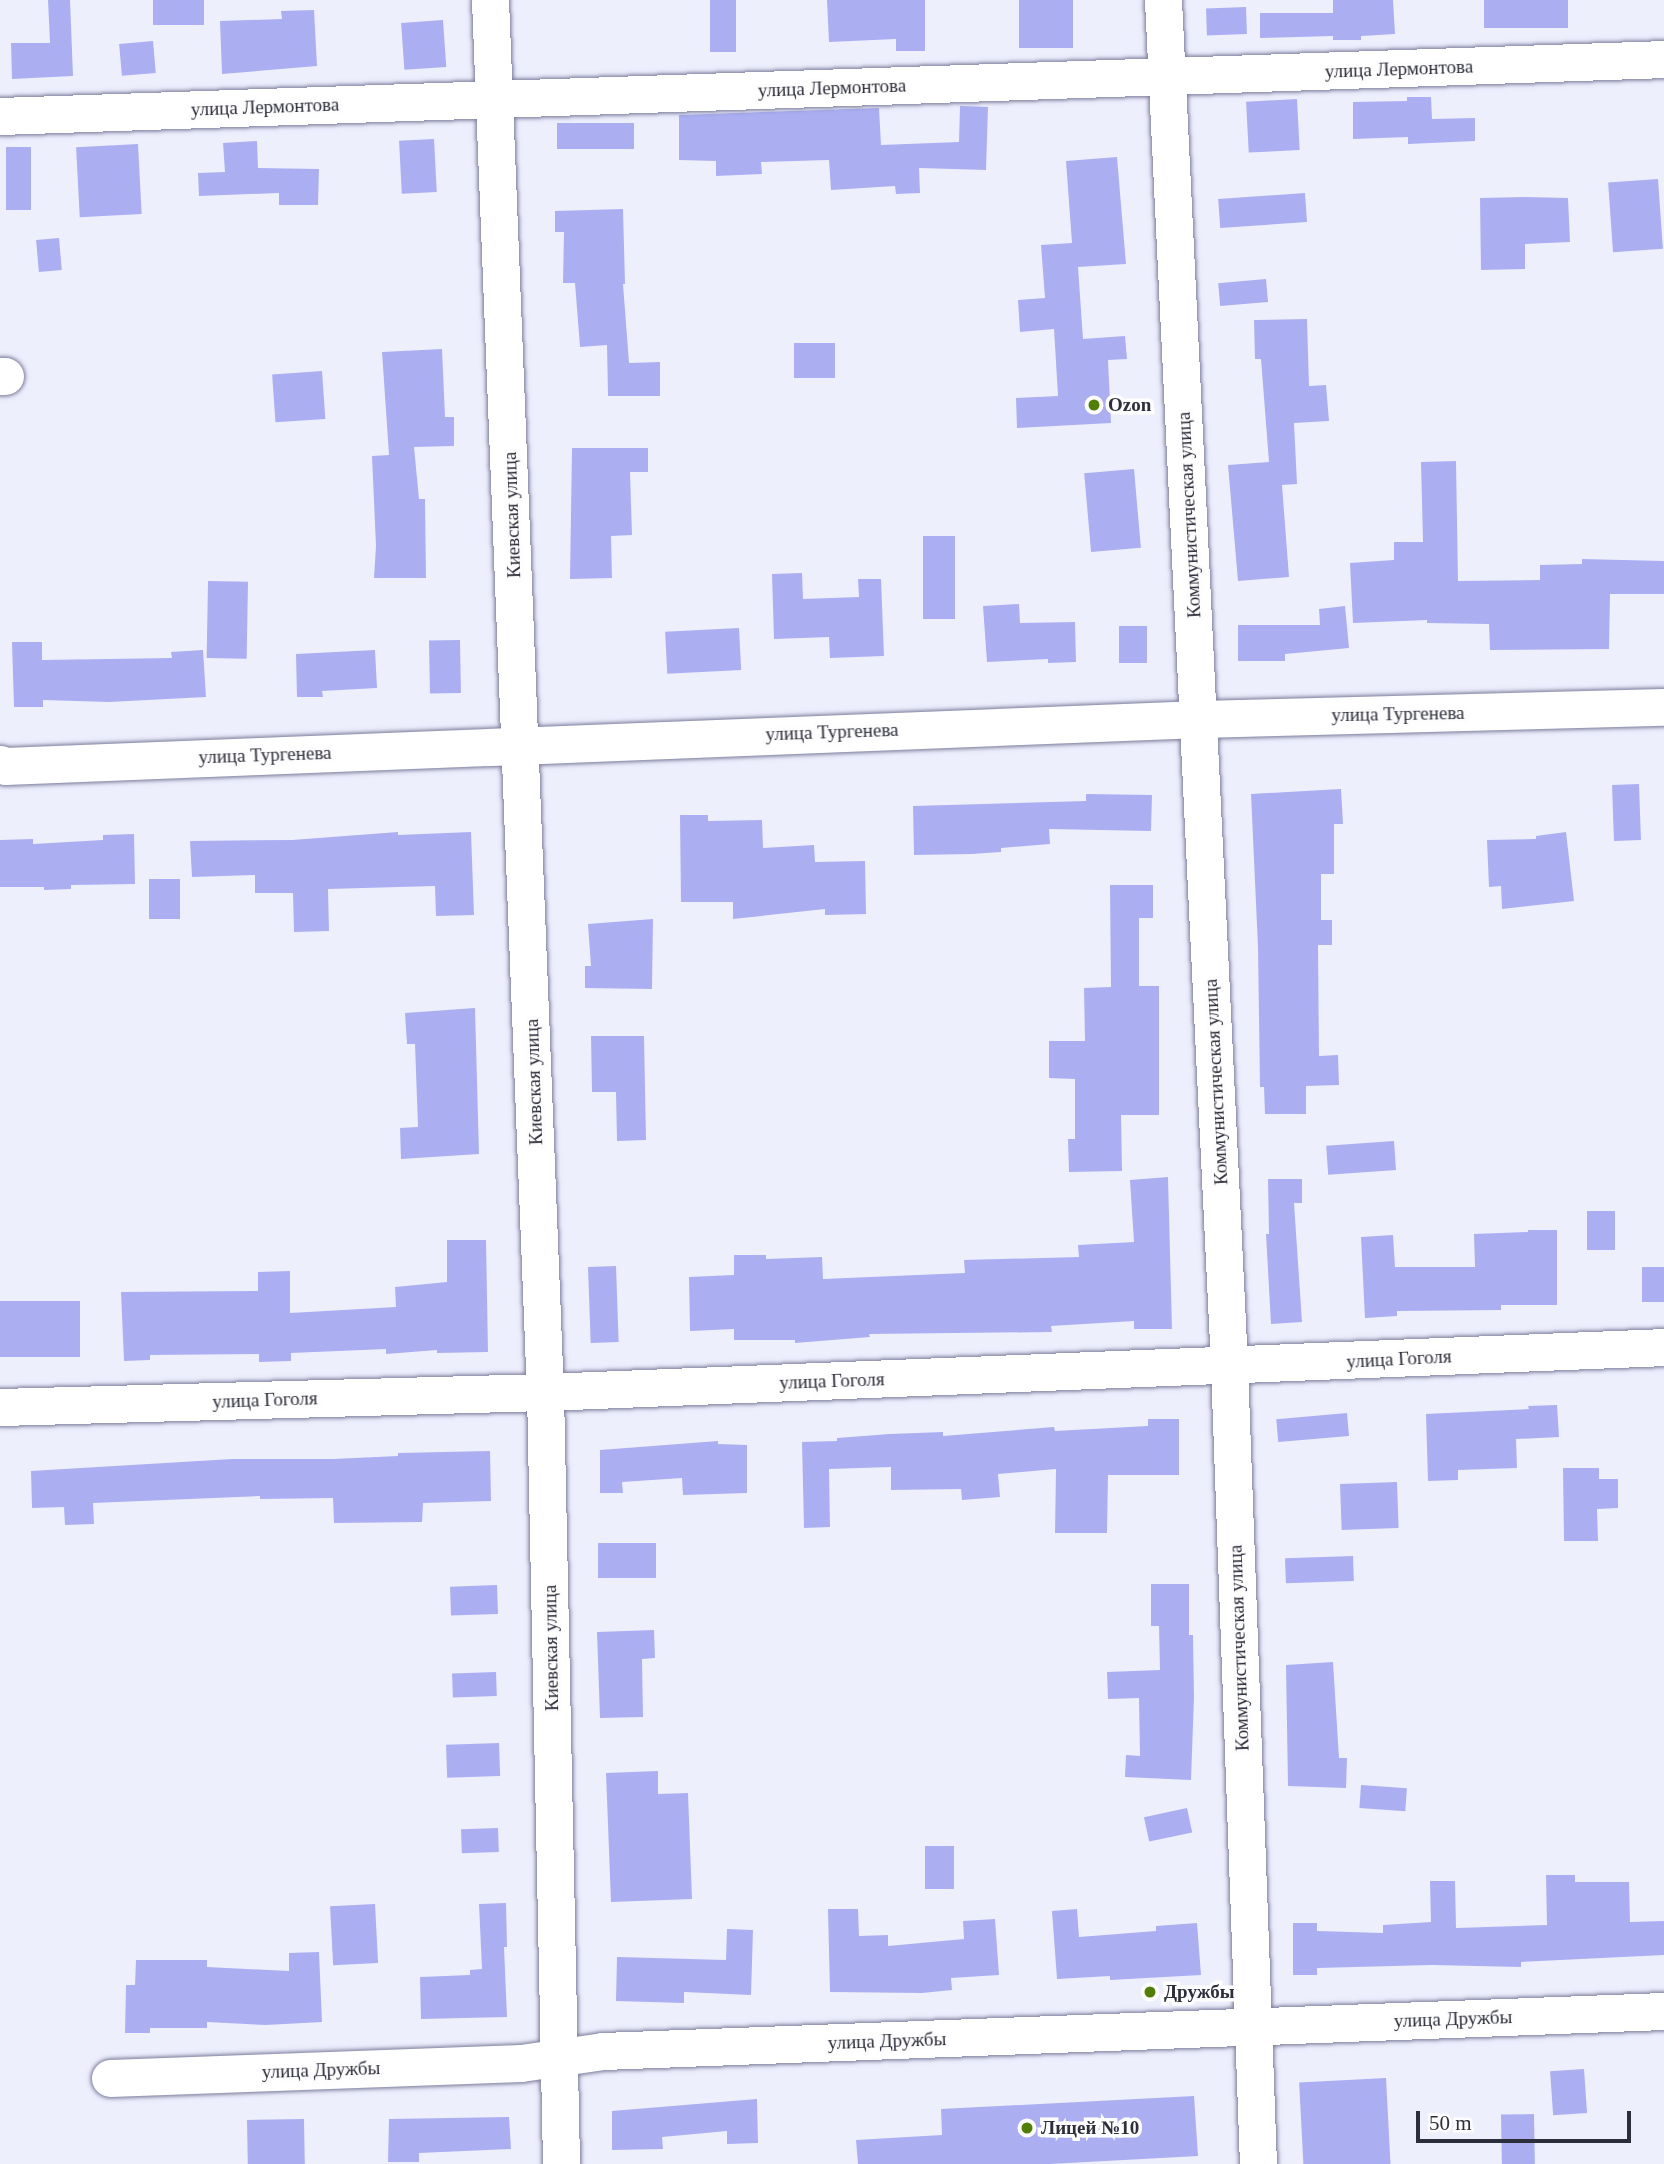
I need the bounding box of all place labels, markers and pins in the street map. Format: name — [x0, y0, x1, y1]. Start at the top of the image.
place label: Ozon — [1108, 394, 1151, 416]
marker: Ozon — [1086, 397, 1102, 413]
place label: Дружбы — [1164, 1981, 1234, 2003]
marker: Дружбы — [1142, 1984, 1158, 2000]
place label: Лицей №10 — [1041, 2117, 1139, 2139]
marker: Лицей №10 — [1019, 2120, 1035, 2136]

